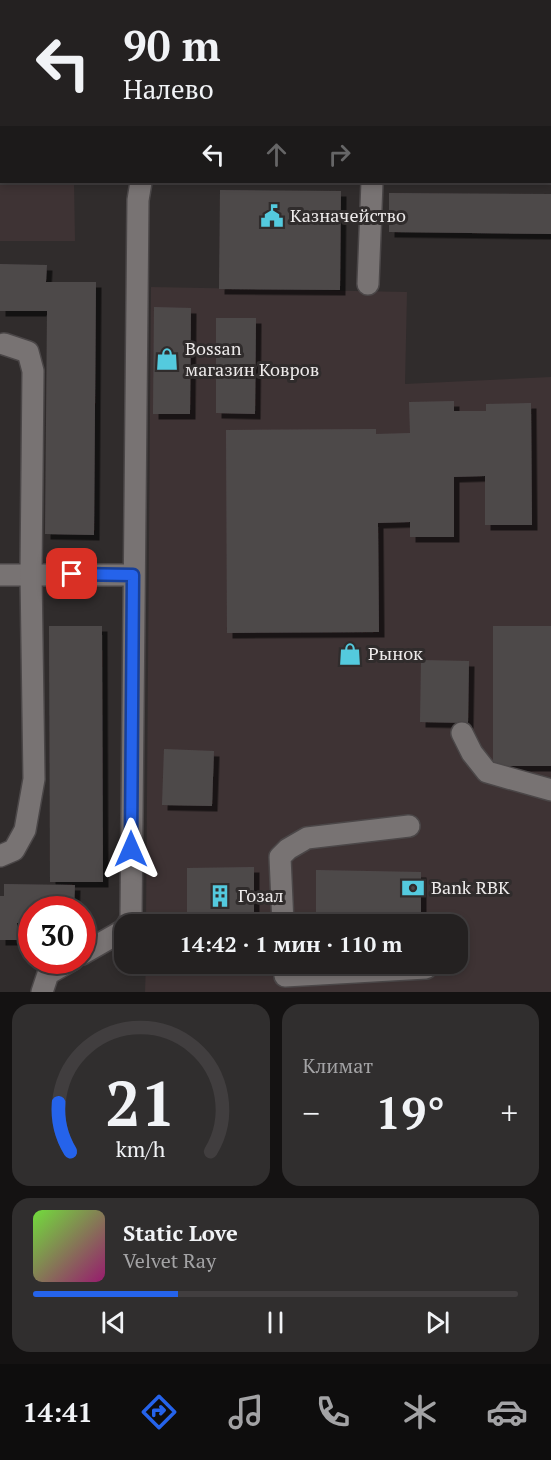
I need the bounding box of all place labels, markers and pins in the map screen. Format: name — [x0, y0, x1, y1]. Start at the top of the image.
public building icon: Казначейство — [259, 203, 285, 229]
place label: Казначейство — [290, 203, 406, 227]
place label: Bossan магазин Ковров — [185, 336, 319, 381]
shop icon: Bossan магазин Ковров — [154, 346, 180, 372]
pin — [46, 548, 97, 599]
shop icon: Рынок — [337, 641, 363, 667]
place label: Рынок — [368, 641, 423, 665]
bank icon: Bank RBK — [400, 875, 426, 901]
place label: Bank RBK — [431, 875, 510, 899]
building icon: Гозал — [207, 883, 233, 909]
place label: Гозал — [238, 883, 284, 907]

